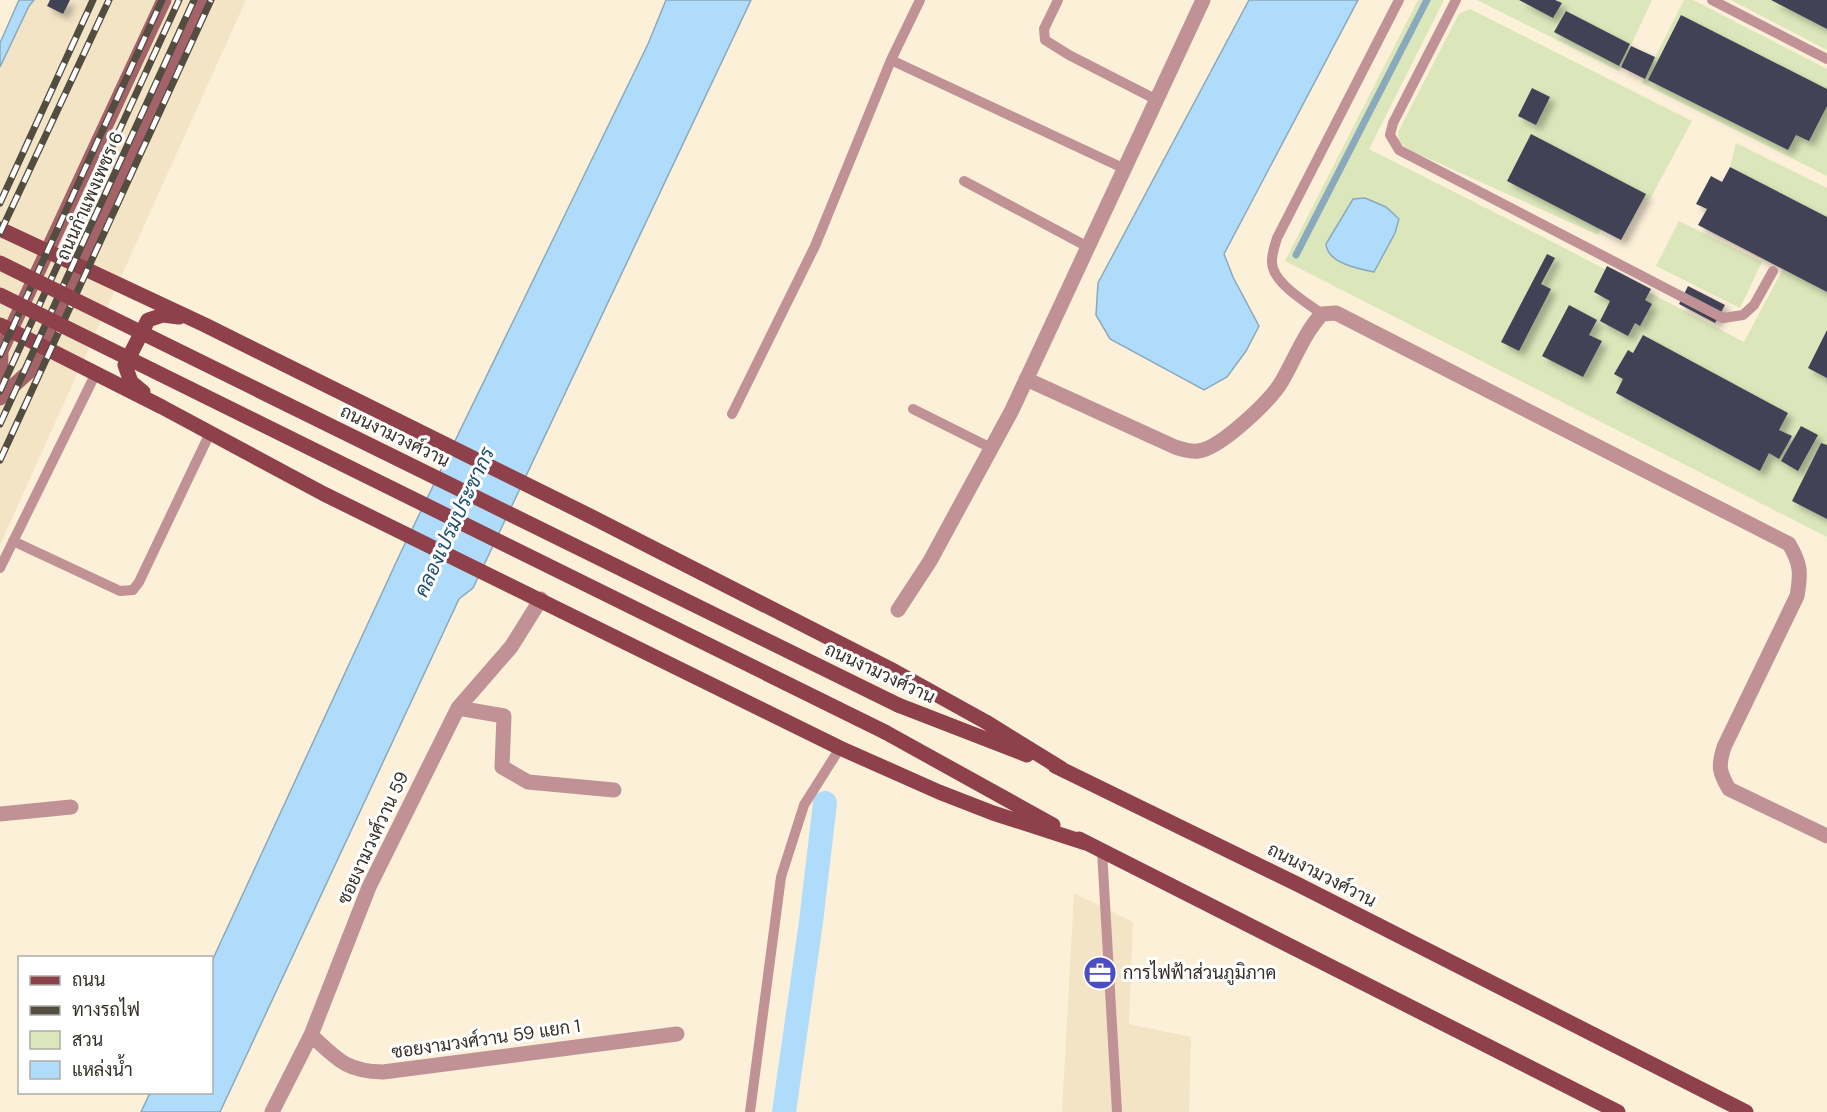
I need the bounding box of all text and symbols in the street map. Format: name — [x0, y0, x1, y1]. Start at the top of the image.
street label: ถนนกำแพงเพชร 6 — [51, 128, 129, 264]
street label: ถนนงามวงศ์วาน — [336, 398, 454, 473]
water label: คลองเปรมประชากร — [408, 442, 501, 601]
street label: ถนนงามวงศ์วาน — [821, 636, 939, 709]
street label: ซอยงามวงศ์วาน 59 — [331, 767, 414, 908]
street label: ถนนงามวงศ์วาน — [1264, 836, 1381, 913]
office icon: การไฟฟ้าส่วนภูมิภาค — [1082, 955, 1118, 991]
legend — [18, 956, 213, 1094]
place label: การไฟฟ้าส่วนภูมิภาค — [1123, 960, 1276, 986]
text: ถนน — [72, 968, 105, 992]
text: ทางรถไฟ — [72, 997, 140, 1022]
street label: ซอยงามวงศ์วาน 59 แยก 1 — [390, 1013, 582, 1064]
text: สวน — [72, 1028, 103, 1052]
text: แหล่งน้ำ — [72, 1054, 133, 1082]

